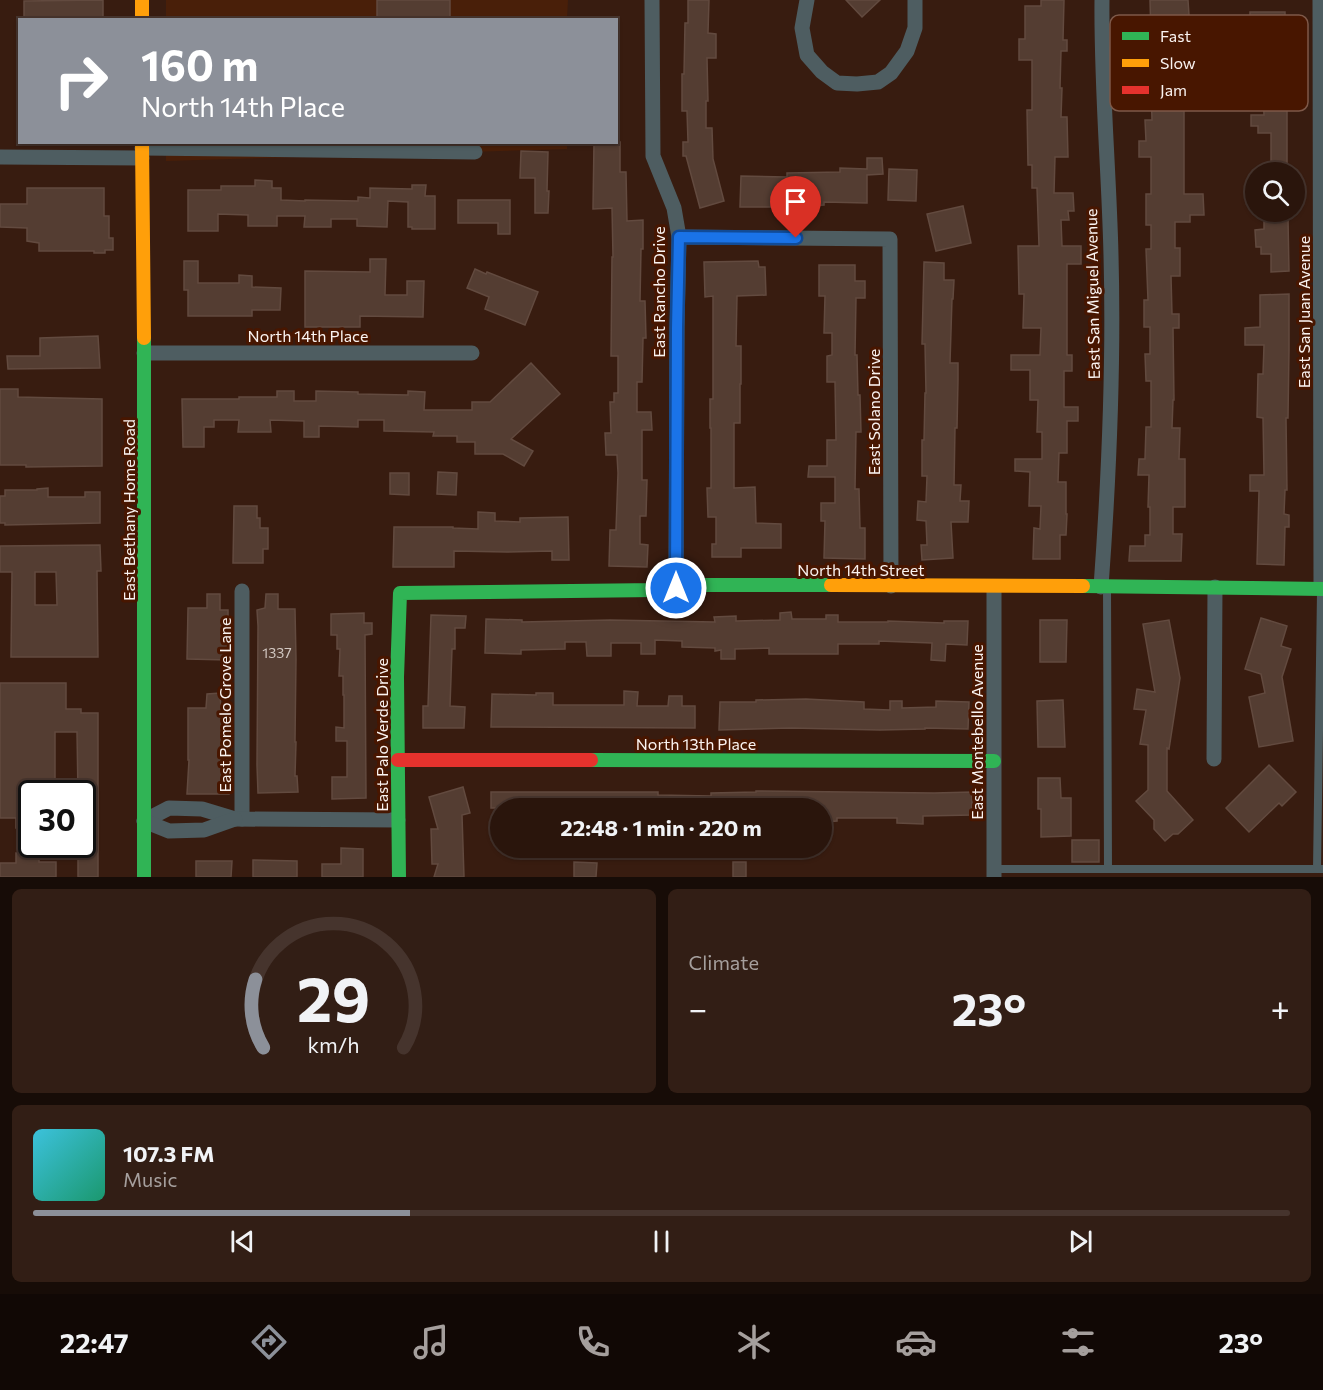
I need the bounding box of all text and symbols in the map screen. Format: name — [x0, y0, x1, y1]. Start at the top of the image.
legend — [1110, 15, 1308, 111]
text: Fast — [1160, 26, 1191, 45]
text: 160 m — [141, 38, 259, 90]
icon: right — [42, 42, 120, 120]
text: Slow — [1160, 53, 1196, 72]
text: Jam — [1160, 80, 1187, 99]
text: North 14th Place — [141, 90, 345, 123]
map controls — [1245, 162, 1305, 222]
button: search — [1245, 162, 1305, 222]
pin — [770, 176, 821, 238]
icon: arrive — [779, 185, 812, 218]
street label: East San Miguel Avenue — [1081, 209, 1103, 379]
street label: East Rancho Drive — [649, 226, 668, 358]
street label: East San Juan Avenue — [1294, 236, 1313, 388]
street label: North 14th Place — [248, 326, 368, 345]
street label: East Solano Drive — [864, 349, 883, 475]
street label: East Bethany Home Road — [119, 419, 138, 601]
position arrow — [644, 556, 708, 620]
street label: North 14th Street — [797, 560, 925, 579]
street label: East Pomelo Grove Lane — [215, 618, 234, 792]
house number: 1337 — [262, 644, 292, 661]
street label: East Montebello Avenue — [967, 644, 986, 820]
street label: East Palo Verde Drive — [372, 658, 391, 812]
street label: North 13th Place — [636, 734, 756, 753]
speed limit sign: 30 — [18, 780, 96, 858]
text: 22:48 · 1 min · 220 m — [560, 814, 762, 841]
text: Climate — [689, 950, 759, 974]
text: 29 — [297, 959, 371, 1035]
text: 23° — [952, 980, 1026, 1035]
text: − — [689, 987, 707, 1028]
text: + — [1271, 987, 1290, 1028]
text: km/h — [308, 1031, 360, 1057]
text: 107.3 FM — [123, 1140, 214, 1167]
text: Music — [123, 1167, 177, 1191]
icon: previous — [226, 1225, 259, 1258]
icon: pause — [645, 1225, 678, 1258]
icon: next — [1064, 1225, 1097, 1258]
icon: directions — [248, 1321, 290, 1363]
icon: music — [410, 1321, 452, 1363]
icon: phone — [572, 1321, 614, 1363]
icon: climate — [733, 1321, 775, 1363]
icon: car — [895, 1321, 937, 1363]
icon: filters — [1057, 1321, 1099, 1363]
text: 22:47 — [60, 1326, 129, 1359]
text: 23° — [1219, 1326, 1263, 1359]

